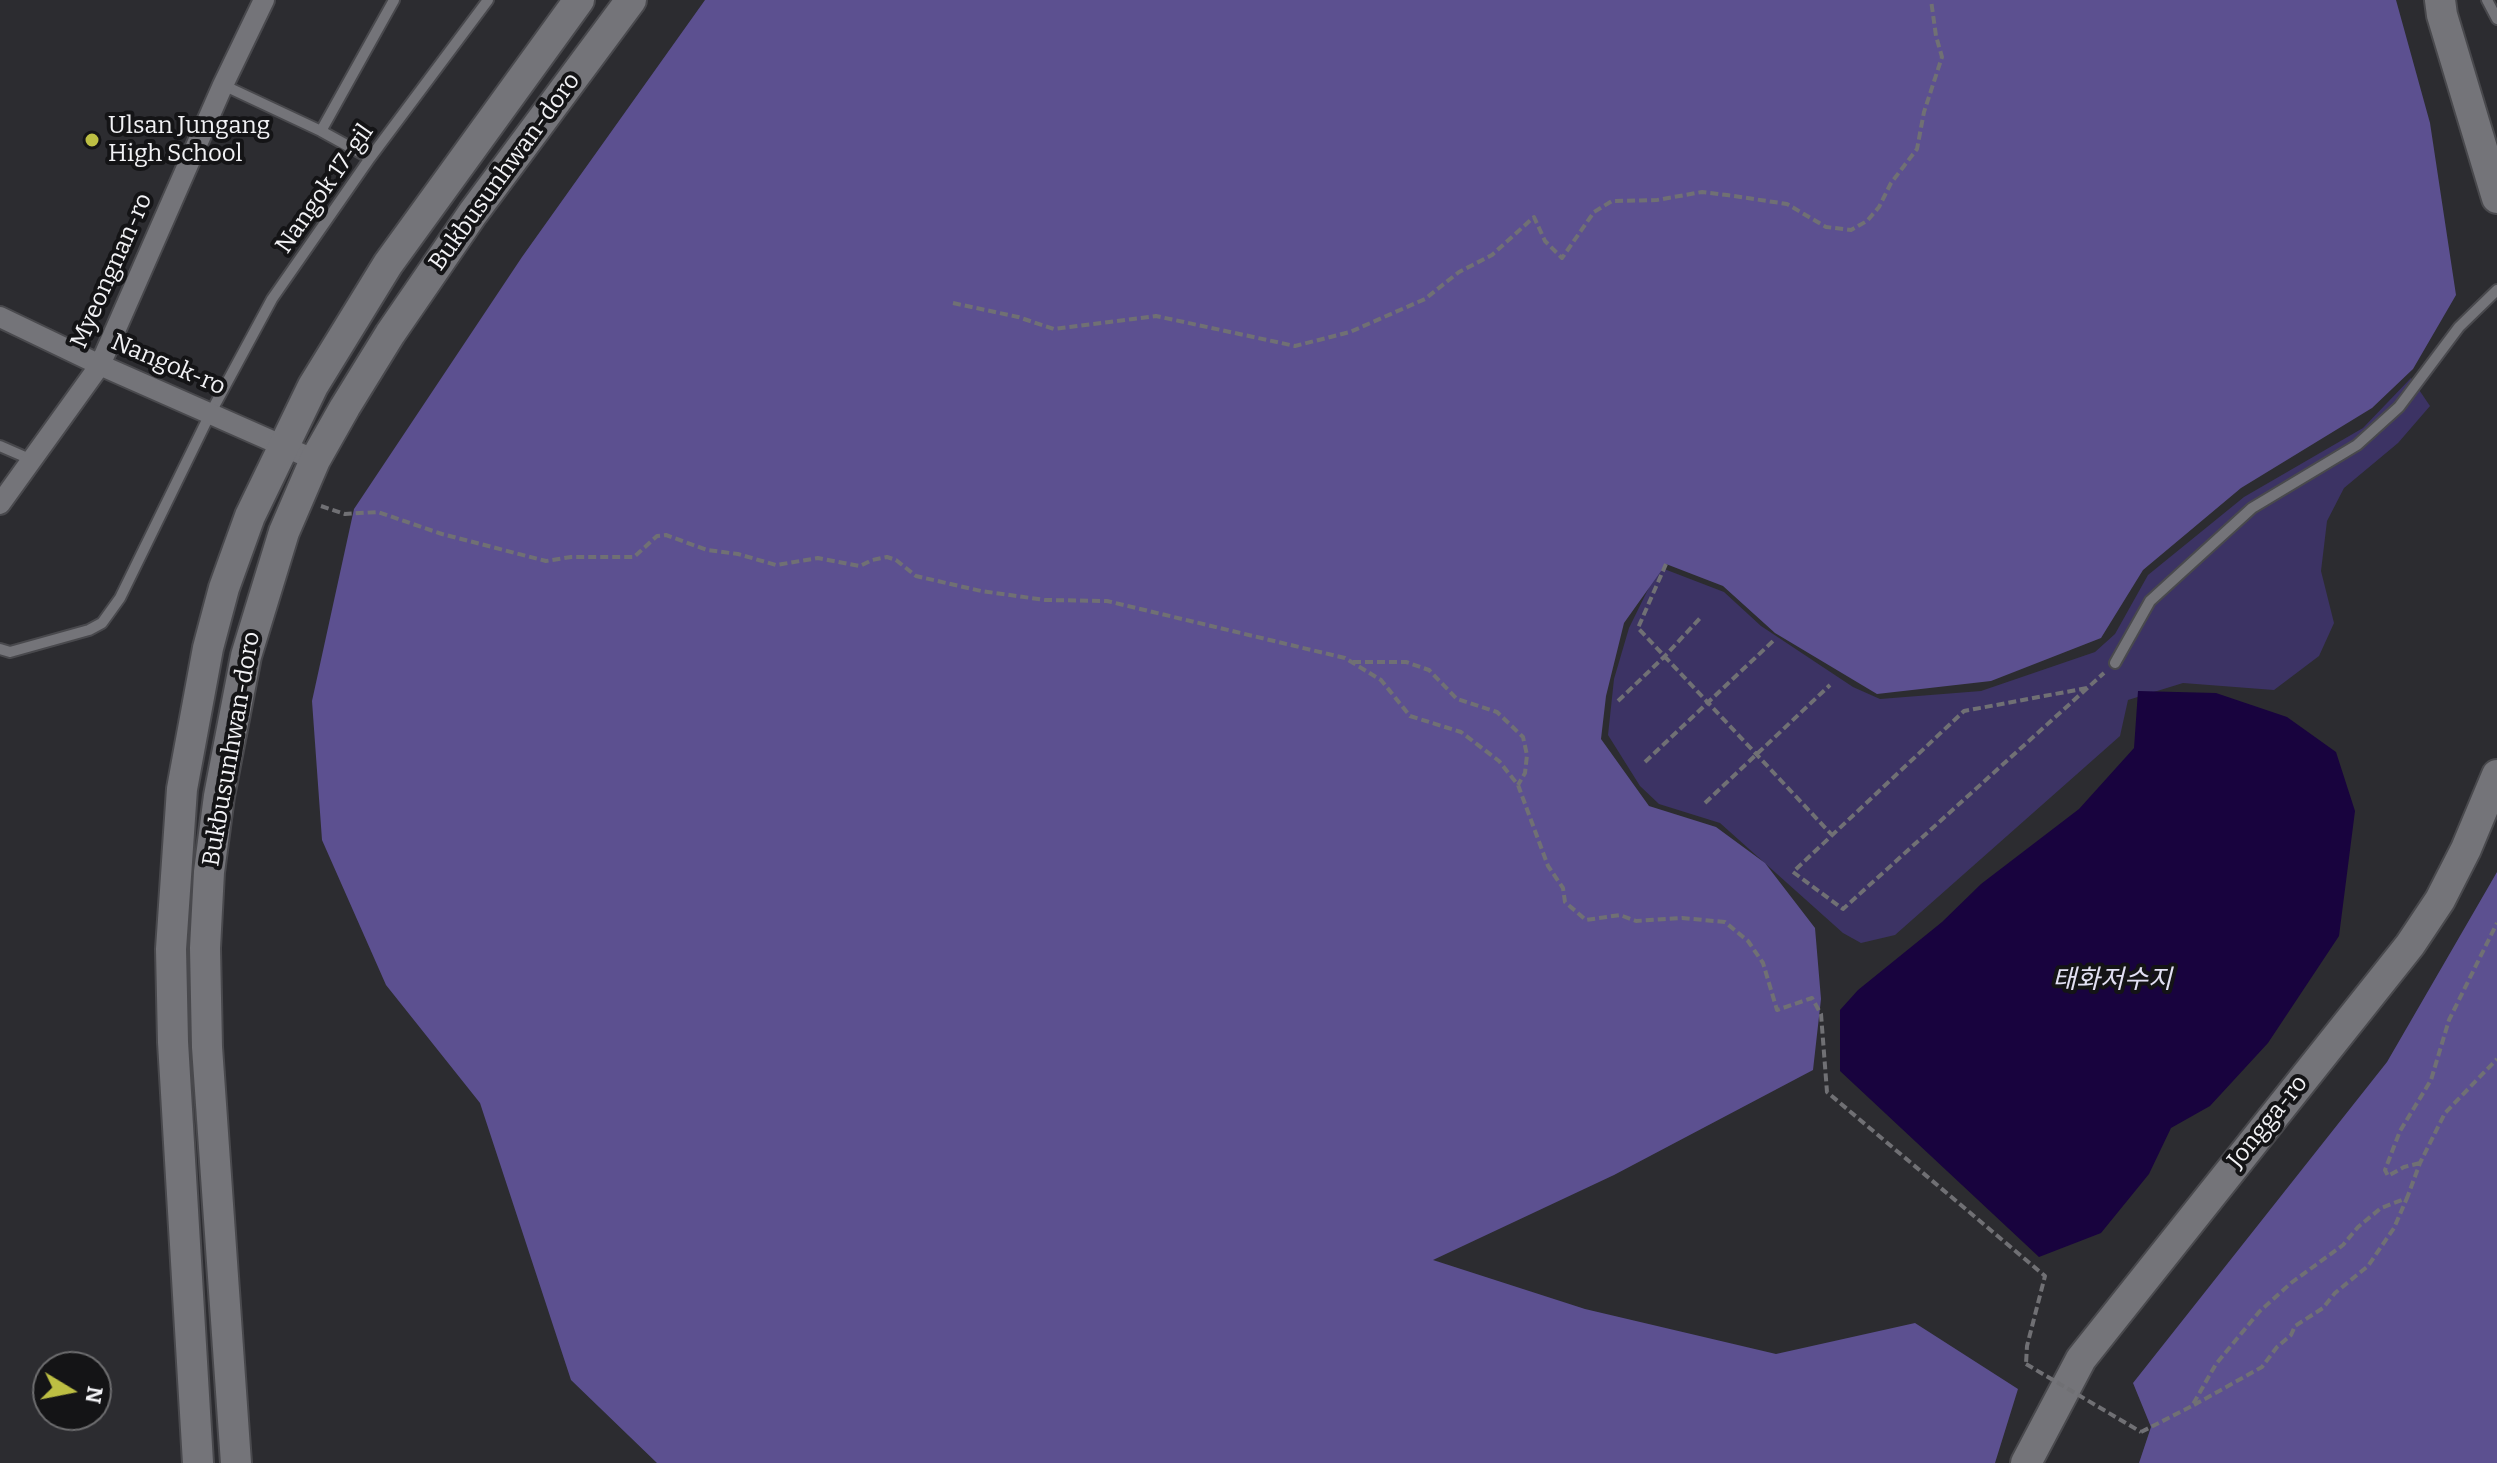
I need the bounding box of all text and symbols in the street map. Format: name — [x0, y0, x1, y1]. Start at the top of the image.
street label: Bukbusunhwan-doro — [423, 67, 587, 277]
place label: Ulsan Jungang High School — [108, 112, 270, 168]
street label: Nangok 17-gil — [270, 119, 380, 259]
marker: Ulsan Jungang High School — [83, 131, 101, 149]
street label: Myeongnan-ro — [65, 189, 159, 353]
street label: Nangok-ro — [107, 328, 229, 402]
street label: Bukbusunhwan-doro — [197, 629, 267, 869]
water label: 태화저수지 — [2052, 965, 2172, 997]
street label: Jongga-ro — [2222, 1070, 2314, 1174]
north arrow — [32, 1351, 112, 1431]
text: N — [79, 1384, 109, 1406]

